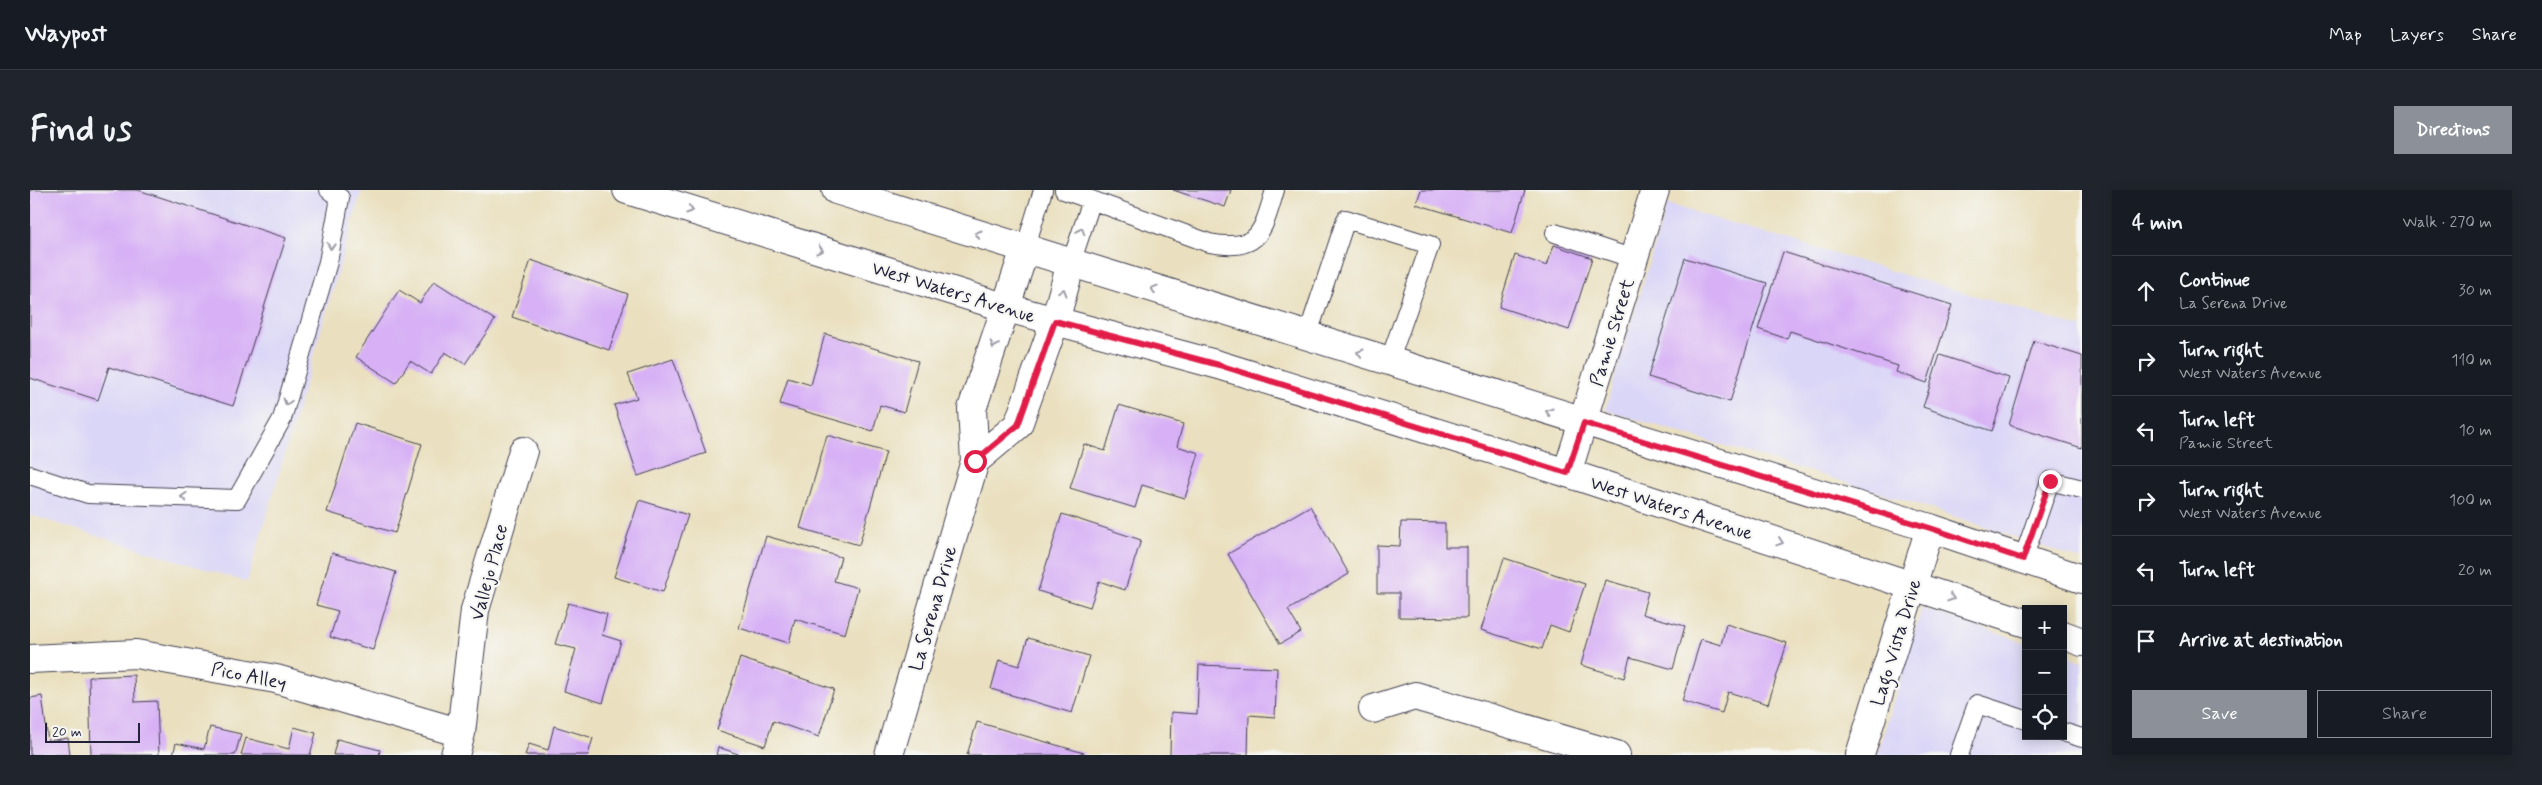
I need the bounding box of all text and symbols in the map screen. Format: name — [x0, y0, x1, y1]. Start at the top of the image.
text: Waypost — [25, 19, 107, 50]
text: Map — [2329, 23, 2362, 47]
text: Layers — [2390, 23, 2444, 47]
text: Share — [2472, 23, 2517, 47]
button: Directions — [2394, 106, 2512, 154]
text: Find us — [30, 107, 132, 153]
one-way arrow — [686, 204, 694, 214]
text: 4 min — [2132, 209, 2183, 237]
text: Walk · 270 m — [2403, 212, 2492, 233]
one-way arrow — [1076, 228, 1086, 236]
one-way arrow — [975, 230, 983, 240]
one-way arrow — [327, 241, 337, 250]
one-way arrow — [815, 244, 823, 254]
street label: West Waters Avenue — [869, 256, 1038, 329]
text: Continue — [2179, 268, 2250, 293]
street label: Pamie Street — [1584, 275, 1641, 389]
icon: ahead — [2132, 277, 2160, 305]
text: 30 m — [2459, 280, 2492, 301]
one-way arrow — [1150, 285, 1158, 295]
one-way arrow — [1057, 288, 1068, 296]
text: La Serena Drive — [2179, 293, 2288, 314]
text: Turn right — [2179, 338, 2263, 363]
one-way arrow — [990, 340, 1000, 349]
icon: right — [2132, 347, 2160, 375]
one-way arrow — [1357, 349, 1365, 359]
text: 110 m — [2451, 350, 2492, 371]
text: West Waters Avenue — [2179, 363, 2322, 384]
one-way arrow — [283, 397, 293, 406]
one-way arrow — [1545, 408, 1554, 418]
text: Turn left — [2179, 408, 2255, 433]
icon: left — [2132, 417, 2160, 445]
text: 10 m — [2459, 420, 2492, 441]
text: Pamie Street — [2179, 433, 2273, 454]
route start — [964, 450, 987, 473]
street label: West Waters Avenue — [1587, 470, 1756, 547]
route end — [2039, 470, 2062, 493]
text: Turn right — [2179, 478, 2263, 503]
icon: right — [2132, 487, 2160, 515]
text: 100 m — [2449, 490, 2492, 511]
one-way arrow — [180, 492, 188, 503]
text: West Waters Avenue — [2179, 503, 2322, 524]
street label: Vallejo Place — [465, 521, 514, 623]
one-way arrow — [1775, 536, 1784, 546]
street label: La Serena Drive — [904, 543, 963, 674]
icon: left — [2132, 557, 2160, 585]
text: Turn left — [2179, 558, 2255, 583]
text: 20 m — [2458, 560, 2492, 581]
street label: Lago Vista Drive — [1865, 576, 1931, 710]
one-way arrow — [1946, 592, 1955, 602]
map controls — [2022, 605, 2067, 740]
button: + — [2022, 605, 2067, 650]
icon: arrive — [2132, 627, 2160, 655]
text: Arrive at destination — [2179, 628, 2343, 653]
button: − — [2022, 650, 2067, 695]
street label: Pico Alley — [209, 657, 289, 696]
button: Save — [2132, 690, 2307, 738]
button: Share — [2317, 690, 2492, 738]
button: locate — [2022, 695, 2067, 740]
scale bar — [45, 720, 140, 743]
text: 20 m — [52, 723, 82, 741]

